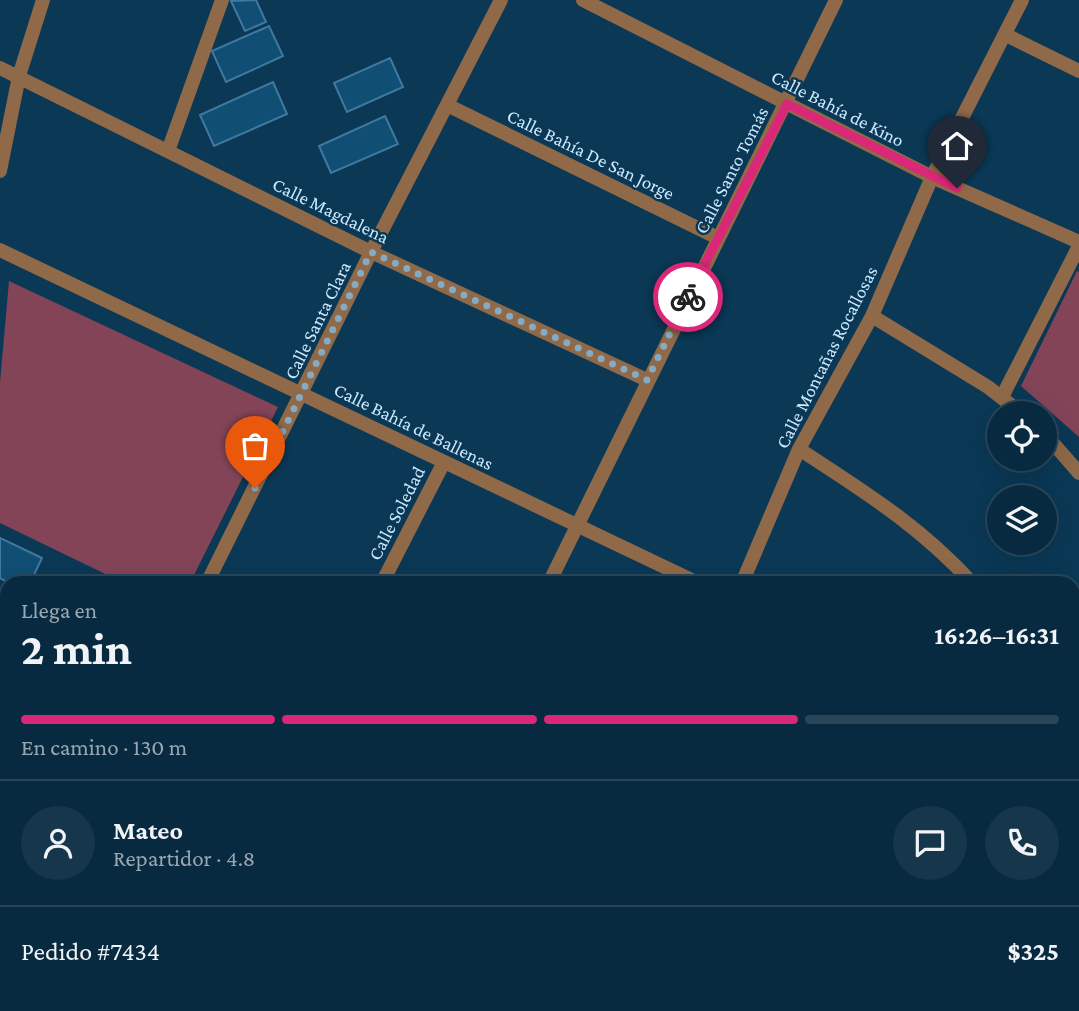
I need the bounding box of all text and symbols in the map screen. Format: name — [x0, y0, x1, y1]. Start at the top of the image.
street label: Calle Bahía de Kino — [768, 66, 908, 151]
street label: Calle Santo Tomás — [690, 103, 772, 237]
street label: Calle Bahía De San Jorge — [504, 105, 678, 204]
pin — [927, 116, 987, 188]
icon: home — [938, 127, 976, 165]
street label: Calle Magdalena — [269, 173, 392, 248]
street label: Calle Santa Clara — [280, 258, 355, 383]
courier — [653, 262, 723, 332]
street label: Calle Montañas Rocallosas — [771, 263, 882, 452]
icon: bike — [669, 278, 707, 316]
street label: Calle Bahía de Ballenas — [331, 379, 497, 474]
map controls — [987, 401, 1057, 555]
button: locate — [987, 401, 1057, 471]
pin — [225, 416, 285, 488]
icon: bag — [236, 427, 274, 465]
street label: Calle Soledad — [364, 463, 429, 564]
button: layers — [987, 485, 1057, 555]
text: Llega en — [21, 597, 97, 623]
text: 16:26–16:31 — [934, 621, 1059, 650]
text: 2 min — [21, 623, 132, 674]
text: En camino · 130 m — [21, 734, 187, 760]
button: person — [21, 806, 95, 880]
button: chat — [893, 806, 967, 880]
button: phone — [985, 806, 1059, 880]
text: Mateo — [113, 816, 183, 845]
text: Repartidor · 4.8 — [113, 845, 255, 871]
text: Pedido #7434 — [21, 937, 160, 966]
text: $325 — [1008, 937, 1059, 966]

